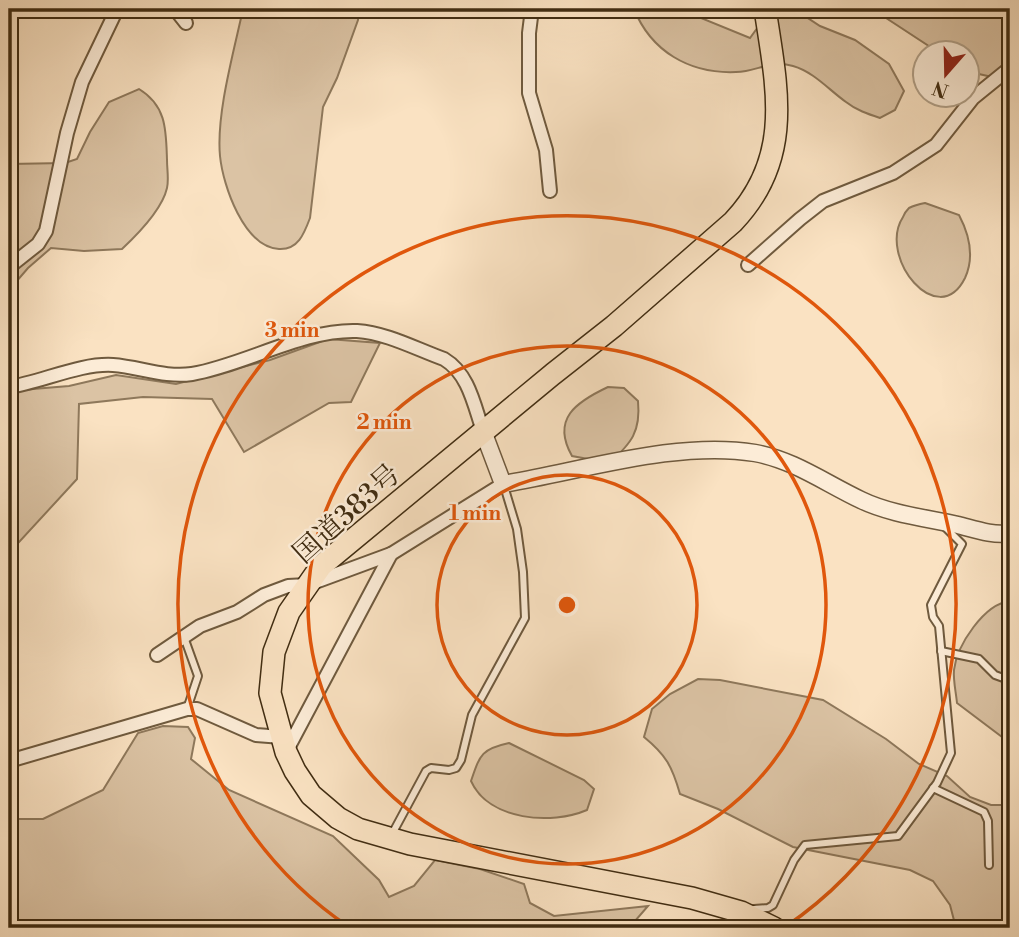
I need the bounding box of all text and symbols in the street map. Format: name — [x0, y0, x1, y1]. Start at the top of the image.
north arrow — [911, 38, 981, 108]
text: N — [929, 75, 952, 103]
text: 3 min — [265, 318, 319, 344]
text: 2 min — [356, 410, 412, 436]
street label: 国道383号 — [286, 457, 408, 571]
text: 1 min — [449, 501, 501, 527]
centre of rings — [555, 593, 579, 617]

